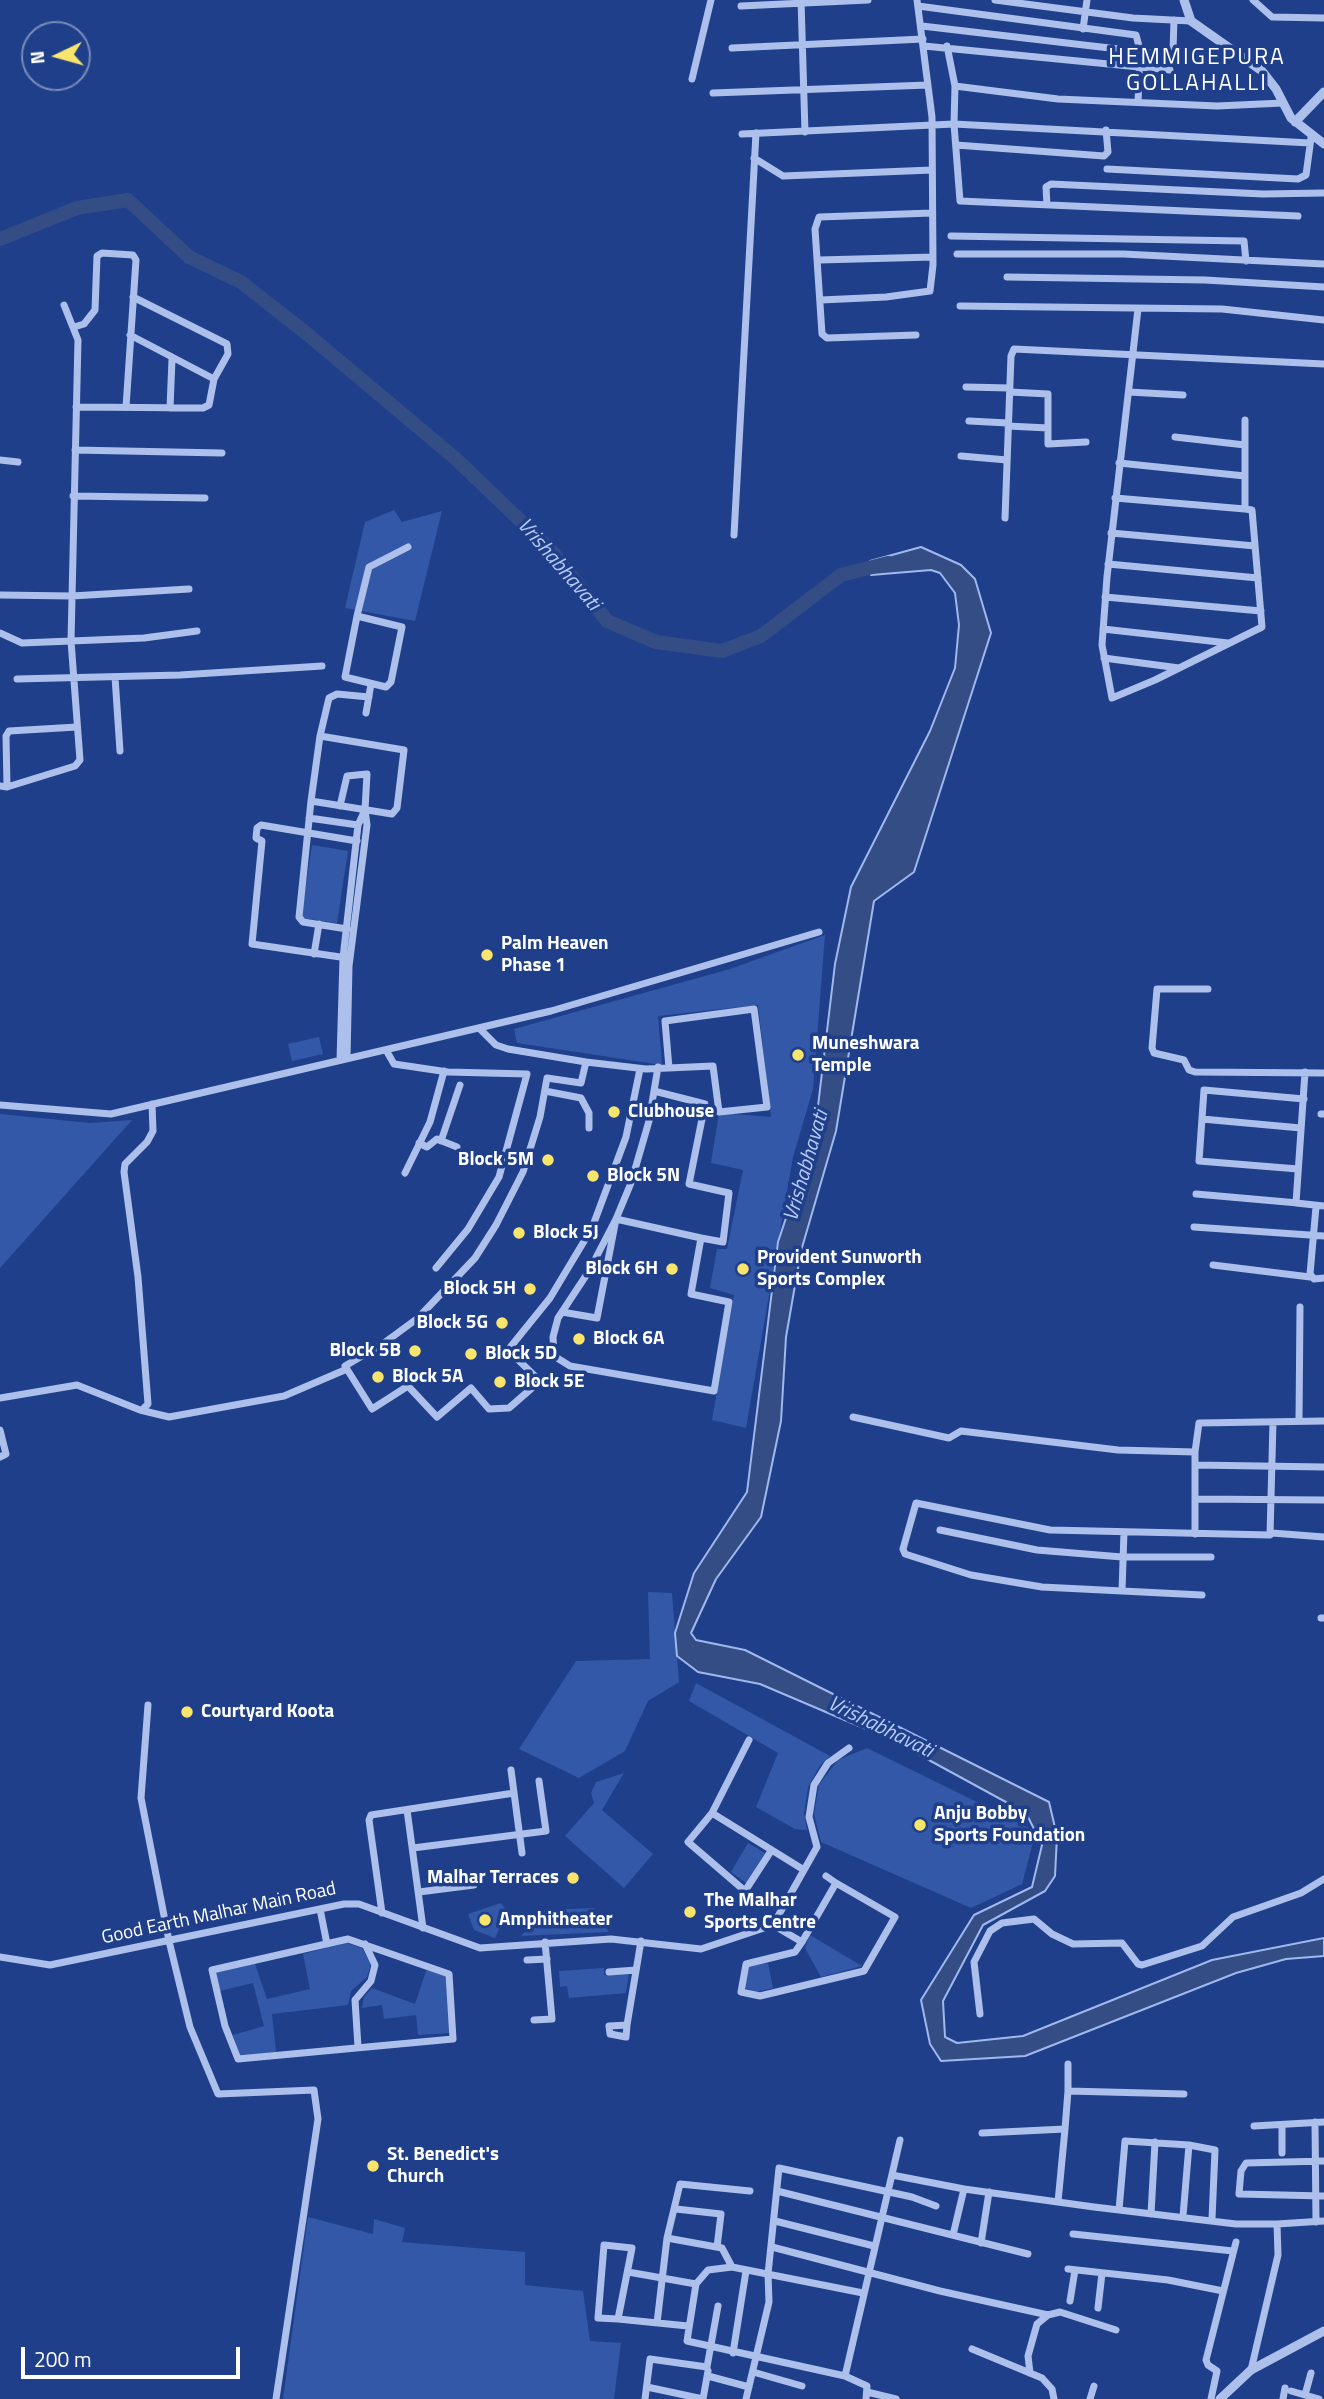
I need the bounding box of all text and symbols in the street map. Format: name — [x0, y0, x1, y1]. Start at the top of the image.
north arrow — [21, 21, 91, 91]
district label: HEMMIGEPURA GOLLAHALLI — [1110, 44, 1284, 98]
text: N — [22, 50, 52, 66]
water label: Vrishabhavati — [511, 514, 605, 616]
place label: Palm Heaven Phase 1 — [501, 933, 609, 977]
marker: Palm Heaven Phase 1 — [479, 947, 495, 963]
place label: Muneshwara Temple — [812, 1033, 920, 1077]
marker: Muneshwara Temple — [790, 1047, 806, 1063]
place label: Clubhouse — [628, 1101, 714, 1123]
marker: Clubhouse — [606, 1104, 622, 1120]
water label: Vrishabhavati — [779, 1108, 835, 1224]
place label: Block 5M — [458, 1149, 534, 1171]
marker: Block 5M — [540, 1152, 556, 1168]
place label: Block 5N — [607, 1165, 680, 1187]
marker: Block 5N — [585, 1168, 601, 1184]
place label: Block 5J — [533, 1222, 599, 1244]
marker: Block 5J — [511, 1225, 527, 1241]
place label: Provident Sunworth Sports Complex — [757, 1247, 922, 1291]
place label: Block 6H — [585, 1258, 658, 1280]
marker: Block 6H — [664, 1261, 680, 1277]
marker: Provident Sunworth Sports Complex — [735, 1261, 751, 1277]
place label: Block 5H — [443, 1278, 516, 1300]
marker: Block 5H — [522, 1281, 538, 1297]
place label: Block 5G — [417, 1312, 488, 1334]
marker: Block 5G — [494, 1315, 510, 1331]
place label: Block 6A — [593, 1328, 664, 1350]
marker: Block 6A — [571, 1331, 587, 1347]
place label: Block 5B — [330, 1340, 401, 1362]
marker: Block 5B — [407, 1343, 423, 1359]
place label: Block 5D — [485, 1343, 557, 1365]
marker: Block 5D — [463, 1346, 479, 1362]
place label: Block 5A — [392, 1366, 463, 1388]
marker: Block 5A — [370, 1369, 386, 1385]
place label: Block 5E — [514, 1371, 584, 1393]
marker: Block 5E — [492, 1374, 508, 1390]
water label: Vrishabhavati — [823, 1692, 937, 1764]
place label: Courtyard Koota — [201, 1701, 334, 1723]
marker: Courtyard Koota — [179, 1704, 195, 1720]
place label: Anju Bobby Sports Foundation — [934, 1803, 1085, 1847]
marker: Anju Bobby Sports Foundation — [912, 1817, 928, 1833]
place label: Malhar Terraces — [427, 1867, 559, 1889]
marker: Malhar Terraces — [565, 1870, 581, 1886]
street label: Good Earth Malhar Main Road — [100, 1878, 338, 1950]
place label: The Malhar Sports Centre — [704, 1890, 816, 1934]
marker: The Malhar Sports Centre — [682, 1904, 698, 1920]
place label: Amphitheater — [499, 1909, 613, 1931]
marker: Amphitheater — [477, 1912, 493, 1928]
place label: St. Benedict's Church — [387, 2144, 499, 2188]
marker: St. Benedict's Church — [365, 2158, 381, 2174]
scale bar — [24, 2332, 243, 2376]
text: 200 m — [34, 2343, 91, 2375]

